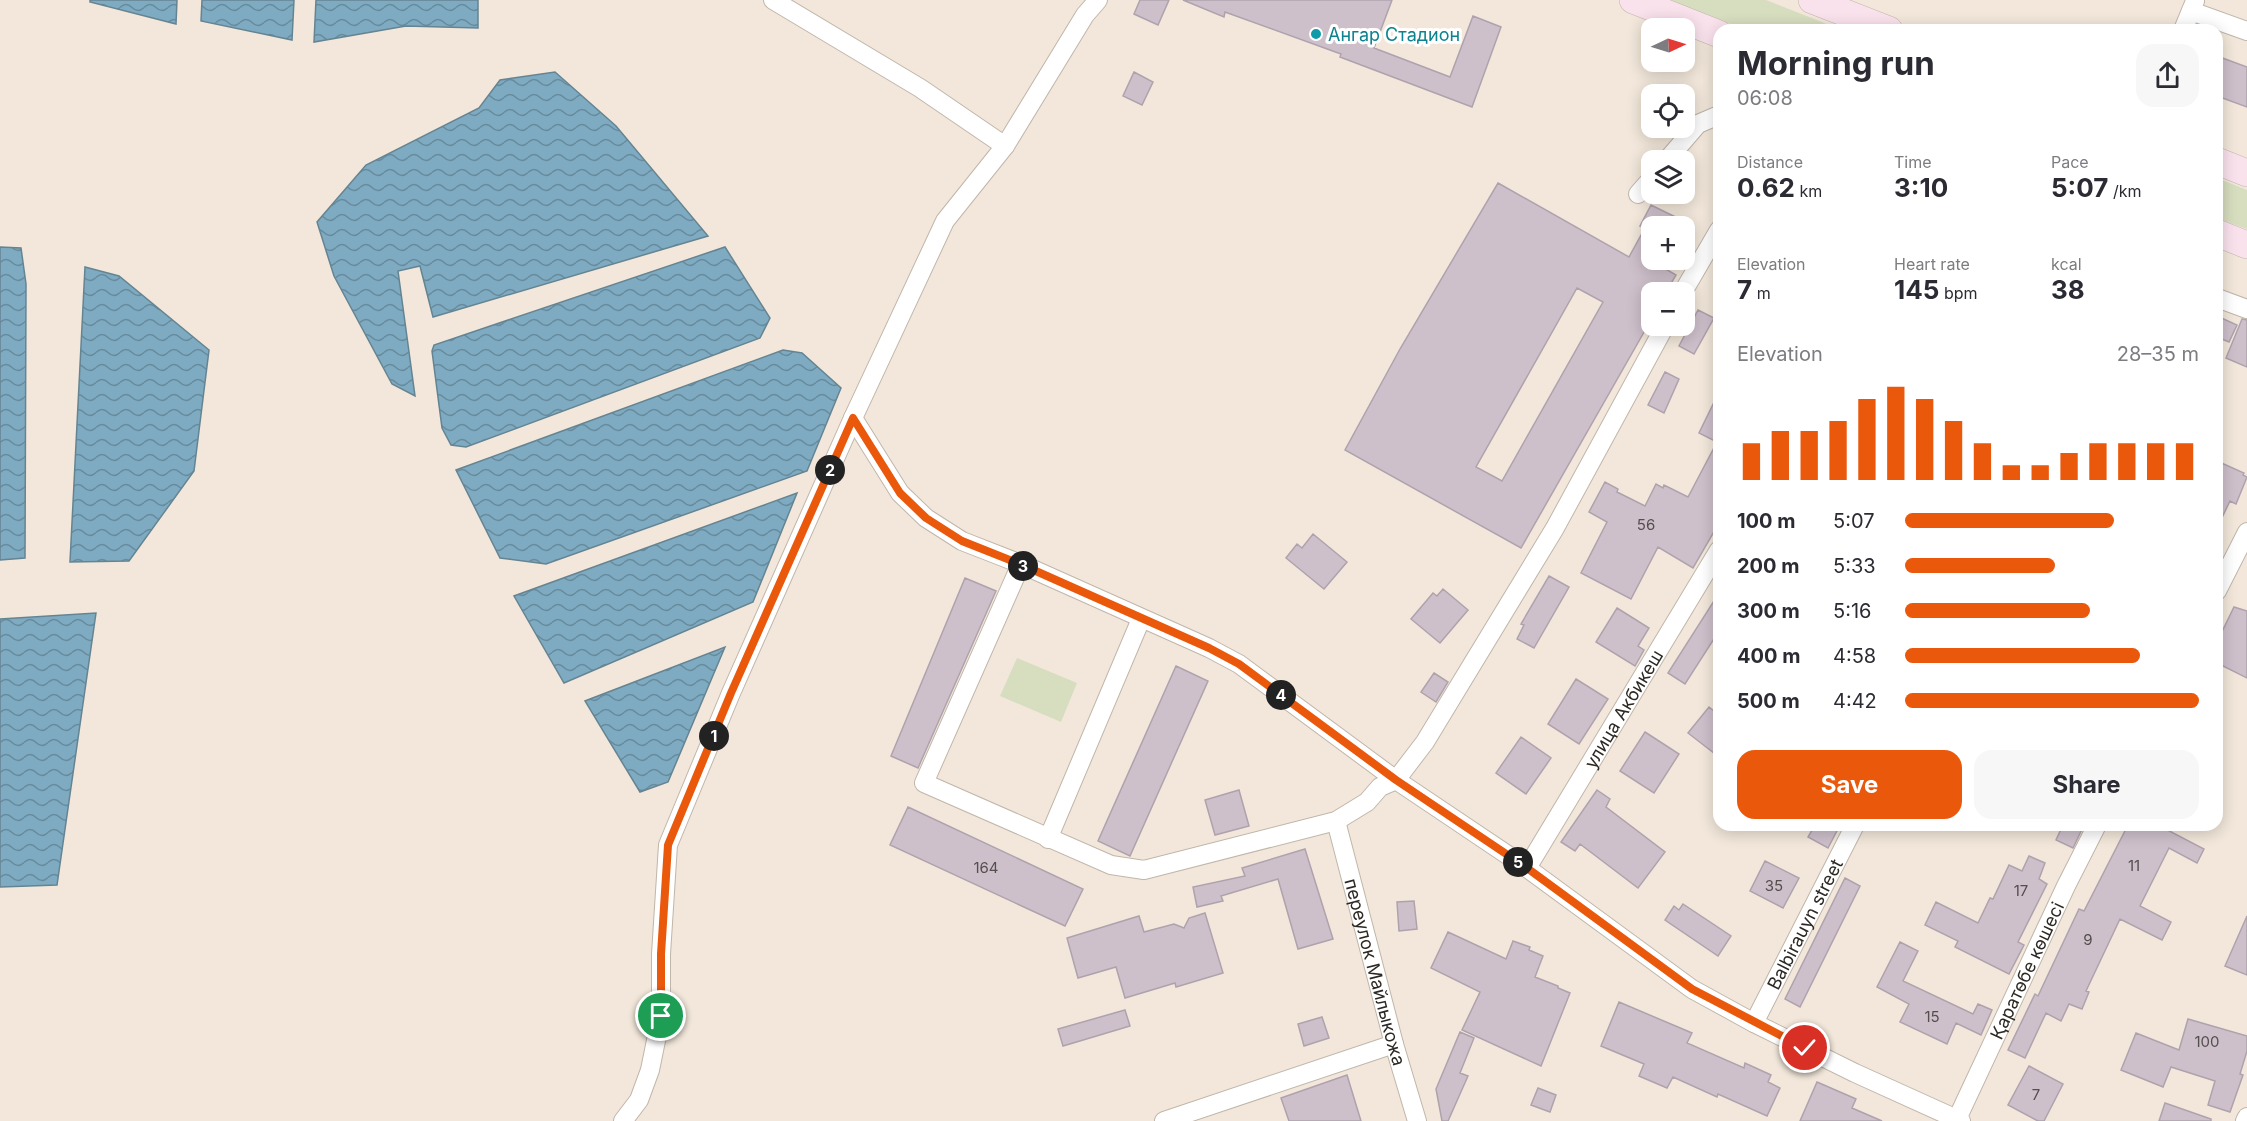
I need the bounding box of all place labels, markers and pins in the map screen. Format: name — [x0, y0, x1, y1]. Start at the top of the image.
place label: Ангар Стадион — [1328, 24, 1460, 45]
marker: Ангар Стадион — [1309, 27, 1323, 41]
pin: 2 — [815, 455, 845, 485]
pin: 3 — [1008, 551, 1038, 581]
pin: 4 — [1266, 680, 1296, 710]
pin: 1 — [699, 721, 729, 751]
pin: 5 — [1503, 847, 1533, 877]
pin — [635, 990, 686, 1041]
pin — [1779, 1022, 1830, 1073]

